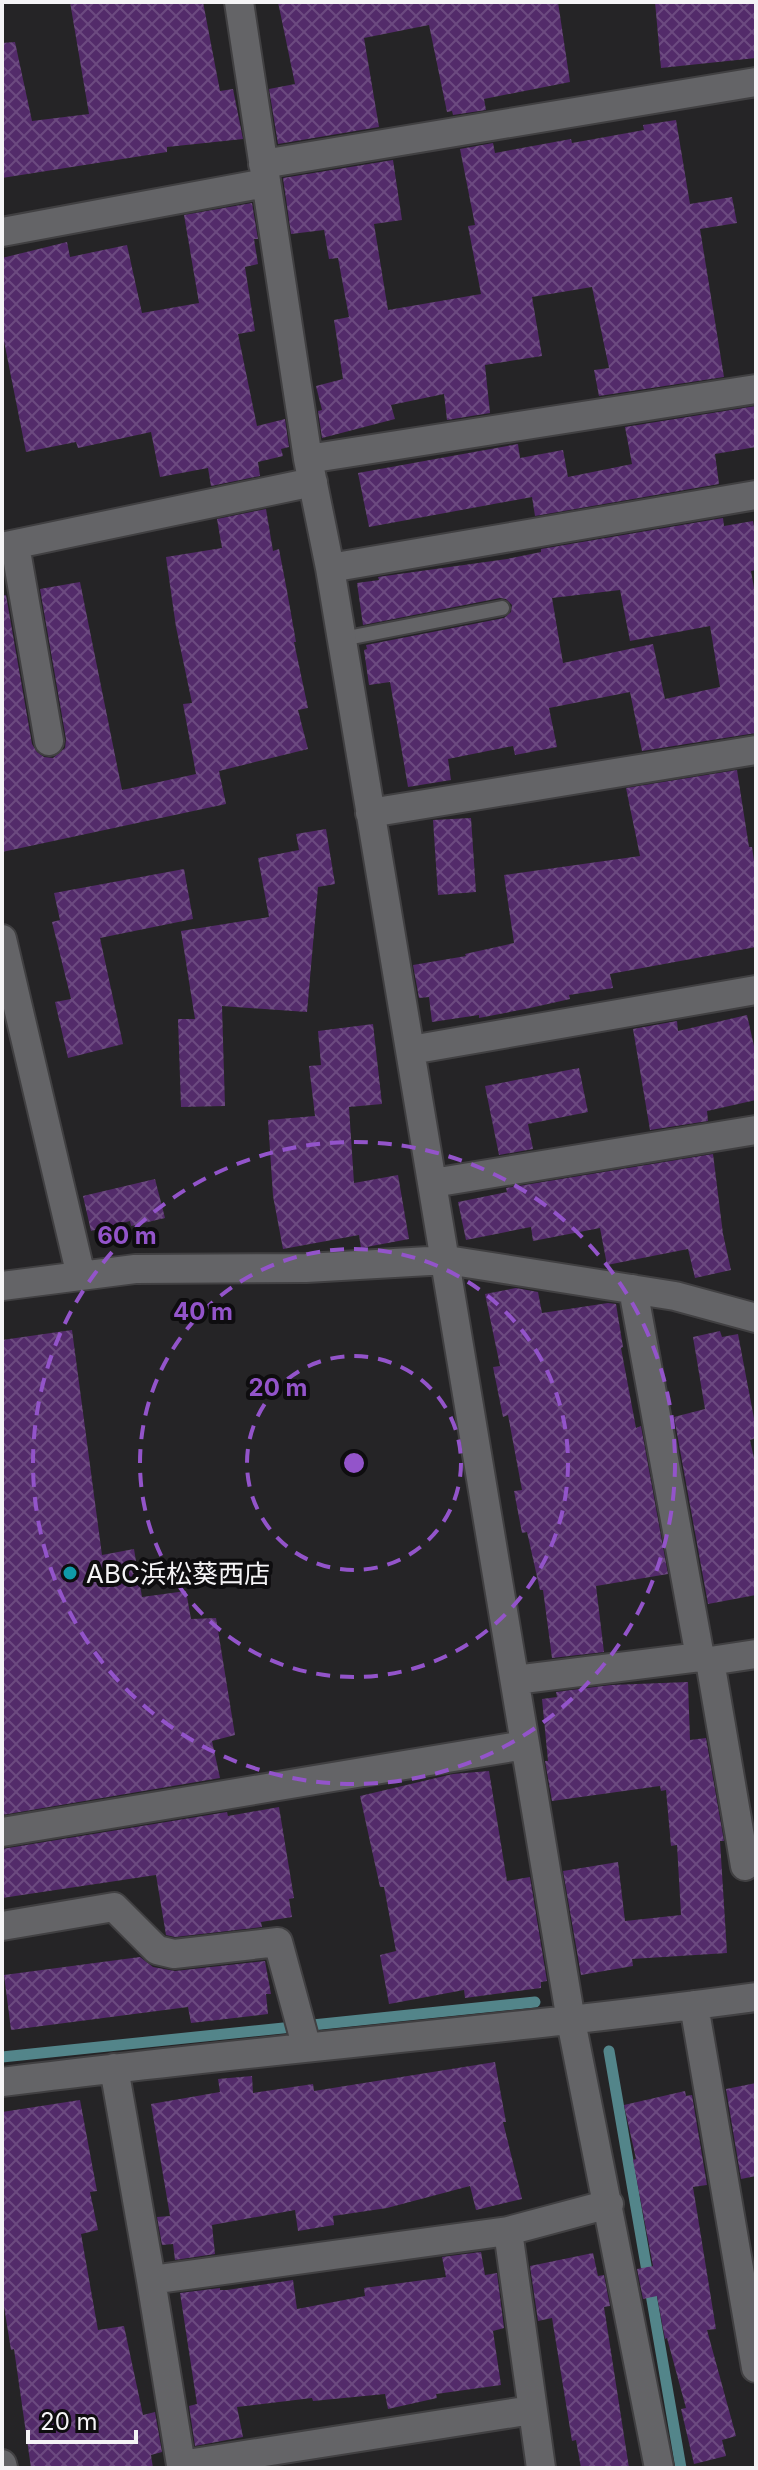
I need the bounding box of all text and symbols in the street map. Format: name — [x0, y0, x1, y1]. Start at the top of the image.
text: 60 m — [97, 1221, 157, 1250]
text: 40 m — [173, 1297, 233, 1326]
text: 20 m — [249, 1373, 307, 1402]
centre of rings — [340, 1449, 368, 1477]
place label: ABC浜松葵西店 — [86, 1558, 270, 1589]
marker: ABC浜松葵西店 — [61, 1564, 79, 1582]
scale bar — [28, 2394, 136, 2444]
text: 20 m — [40, 2407, 98, 2436]

